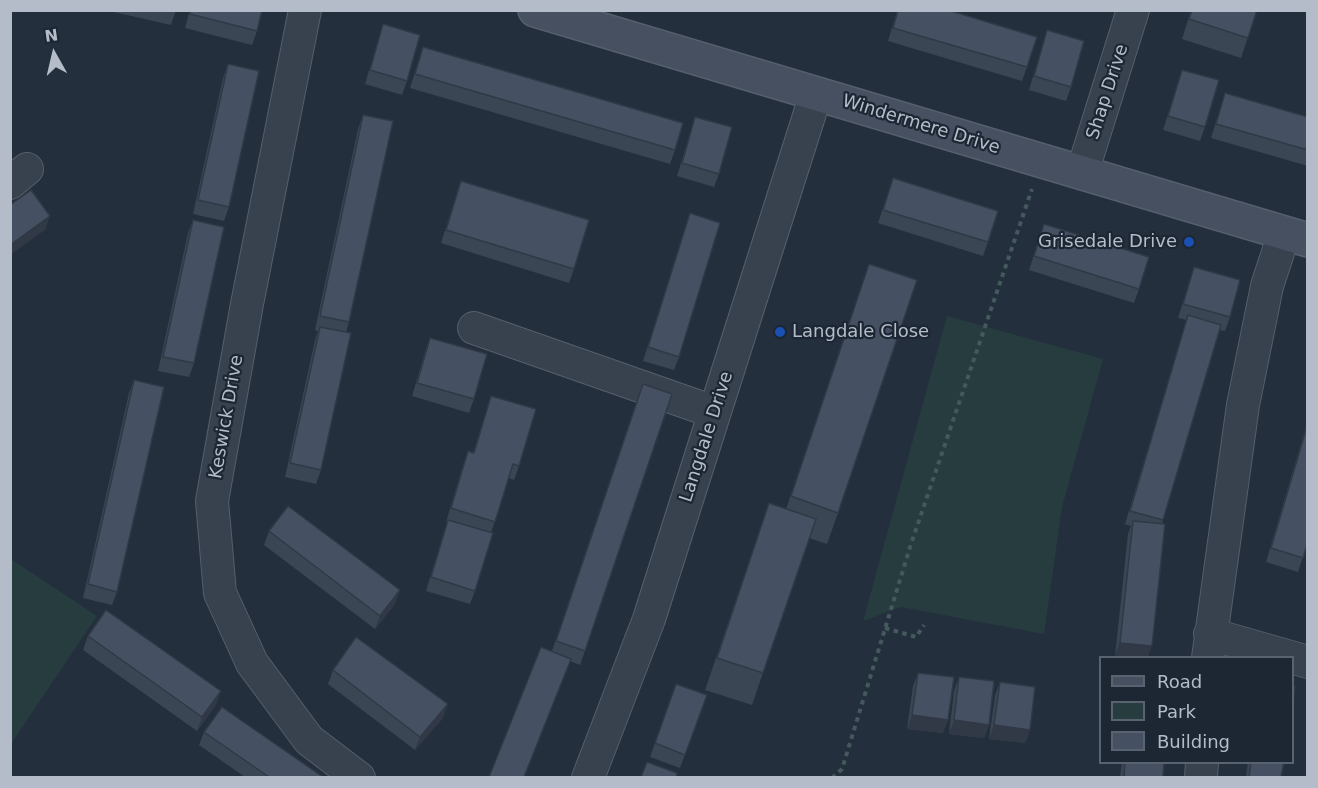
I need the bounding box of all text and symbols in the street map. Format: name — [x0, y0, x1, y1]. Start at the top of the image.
north arrow — [24, 24, 84, 84]
text: N — [43, 25, 59, 46]
street label: Shap Drive — [1082, 42, 1134, 142]
street label: Windermere Drive — [840, 91, 1002, 159]
place label: Grisedale Drive — [1038, 231, 1177, 253]
marker: Grisedale Drive — [1182, 235, 1196, 249]
place label: Langdale Close — [792, 321, 929, 343]
marker: Langdale Close — [773, 325, 787, 339]
street label: Keswick Drive — [206, 354, 248, 480]
street label: Langdale Drive — [676, 369, 738, 505]
legend — [1099, 656, 1294, 764]
text: Road — [1157, 671, 1202, 692]
text: Park — [1157, 701, 1196, 722]
text: Building — [1157, 731, 1230, 752]

